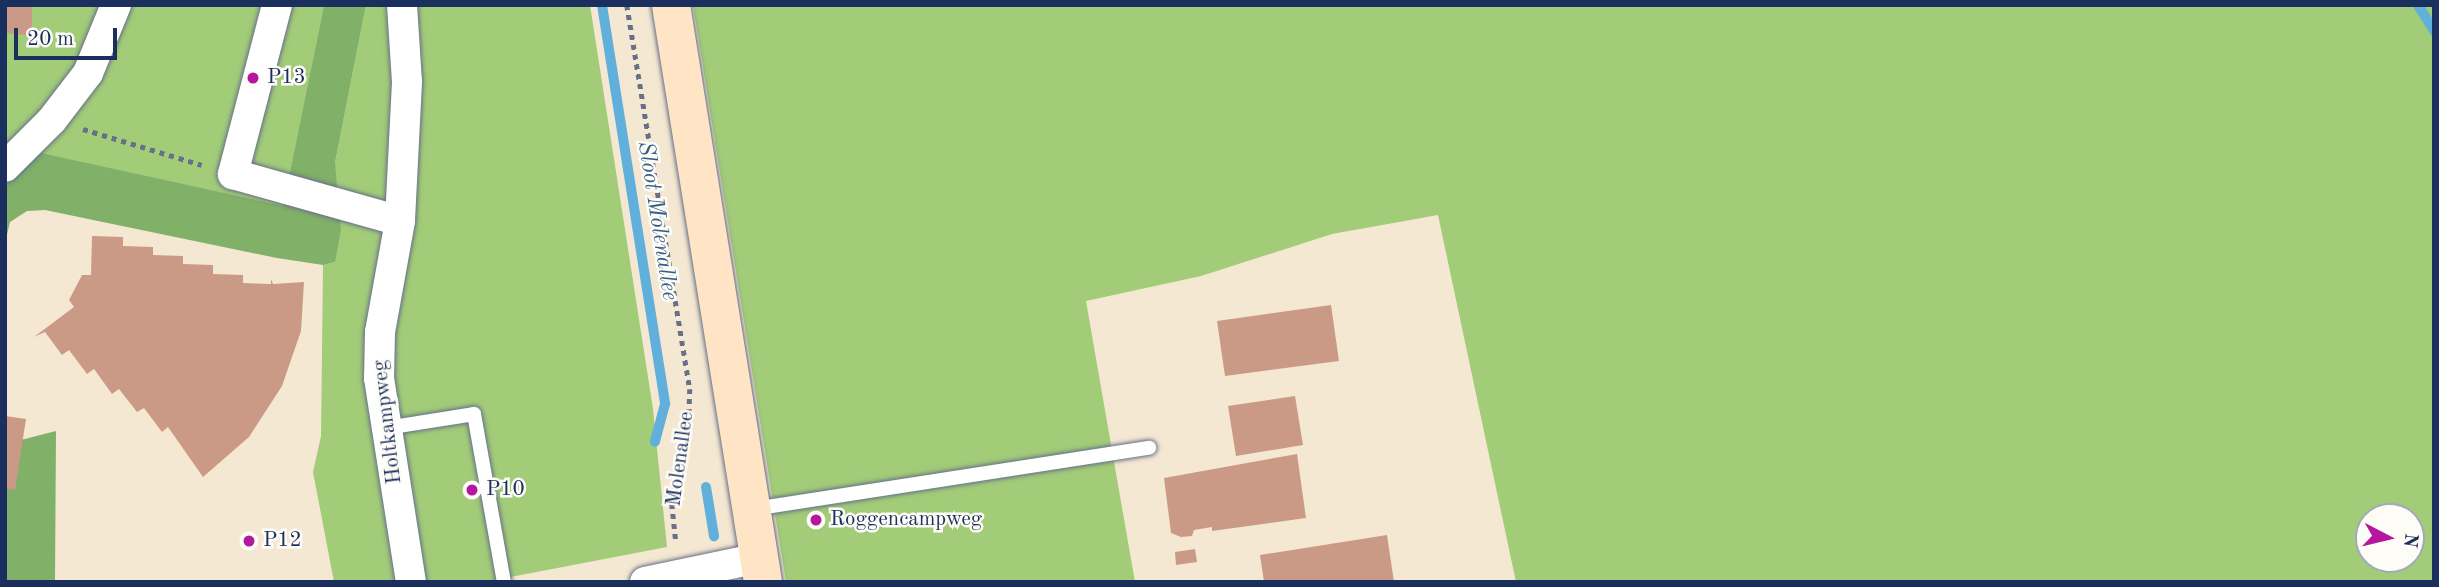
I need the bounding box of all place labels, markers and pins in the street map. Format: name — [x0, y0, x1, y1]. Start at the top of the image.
place label: P13 — [267, 65, 306, 91]
marker: P13 — [245, 70, 261, 86]
place label: P10 — [486, 477, 525, 503]
marker: P10 — [464, 482, 480, 498]
place label: Roggencampweg — [830, 507, 982, 533]
marker: Roggencampweg — [808, 512, 824, 528]
place label: P12 — [263, 528, 302, 554]
marker: P12 — [241, 533, 257, 549]

